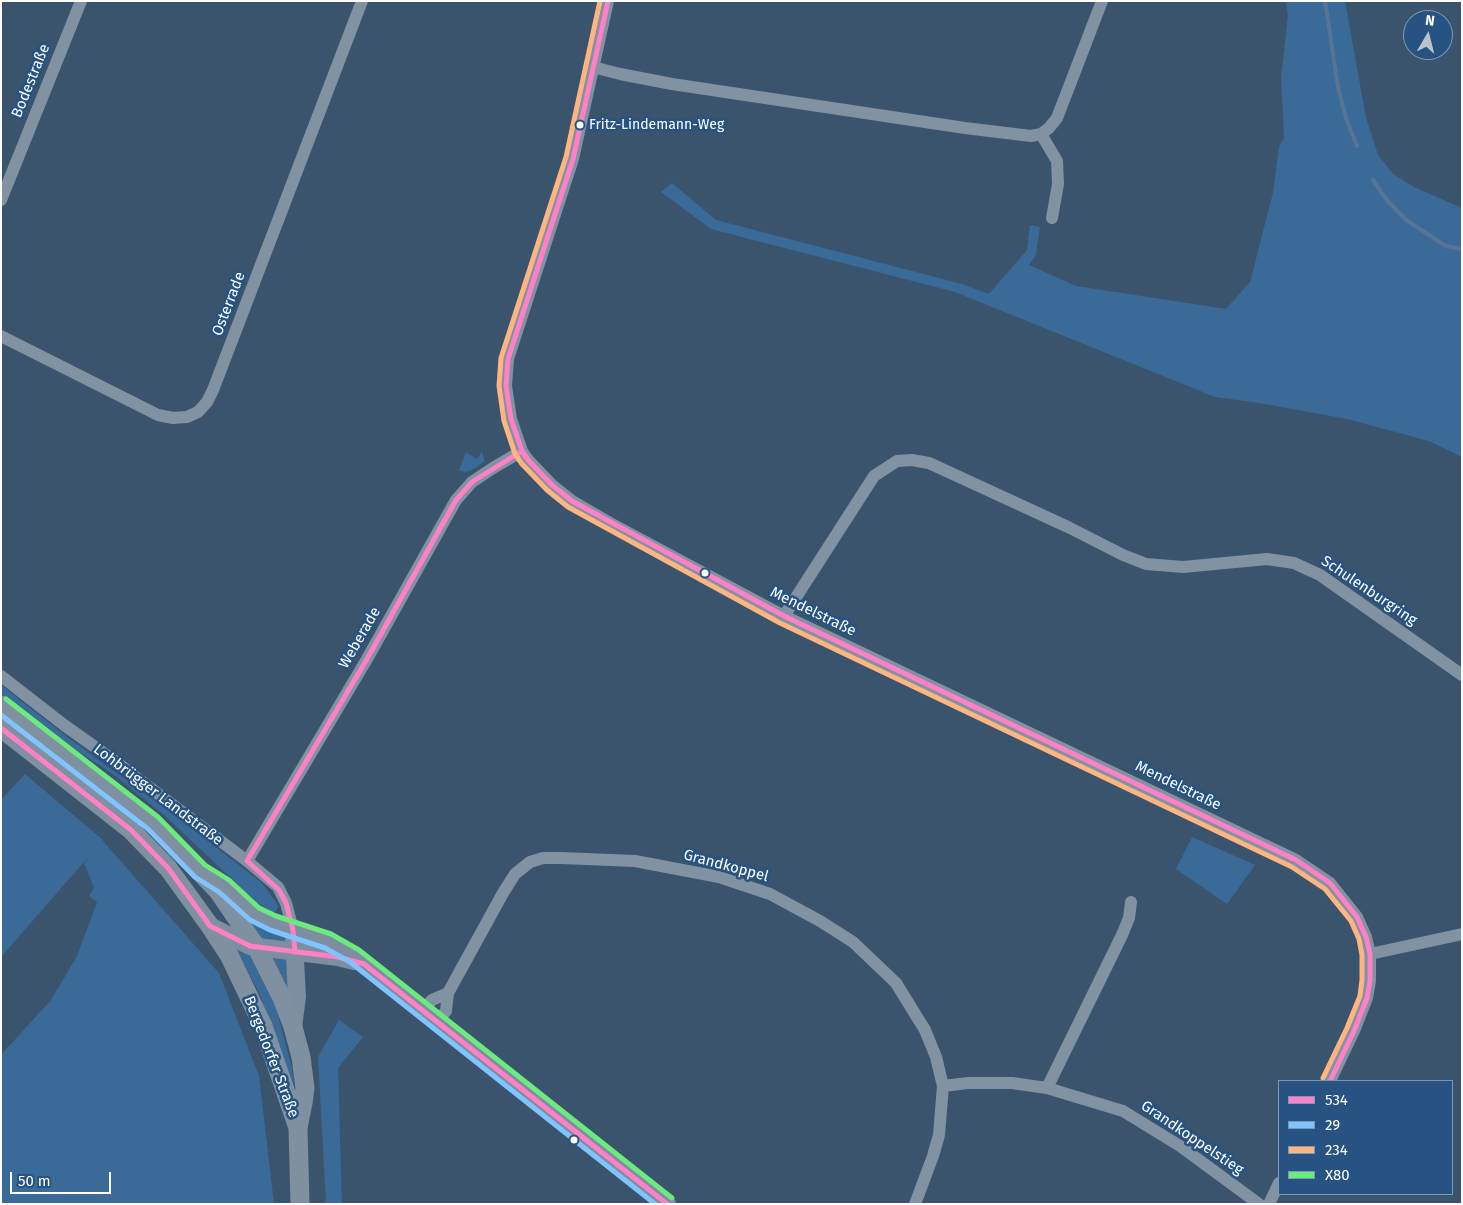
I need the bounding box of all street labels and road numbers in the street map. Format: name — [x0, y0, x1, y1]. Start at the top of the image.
street label: Bodestraße — [8, 41, 54, 121]
street label: Osterrade — [209, 269, 249, 339]
street label: Schulenburgring — [1318, 552, 1420, 630]
street label: Mendelstraße — [767, 584, 859, 640]
street label: Weberade — [335, 604, 385, 672]
street label: Lohbrügger Landstraße — [90, 740, 226, 850]
street label: Mendelstraße — [1132, 758, 1224, 814]
street label: Grandkoppel — [681, 846, 771, 886]
street label: Bergedorfer Straße — [239, 994, 303, 1120]
street label: Grandkoppelstieg — [1137, 1097, 1247, 1179]

